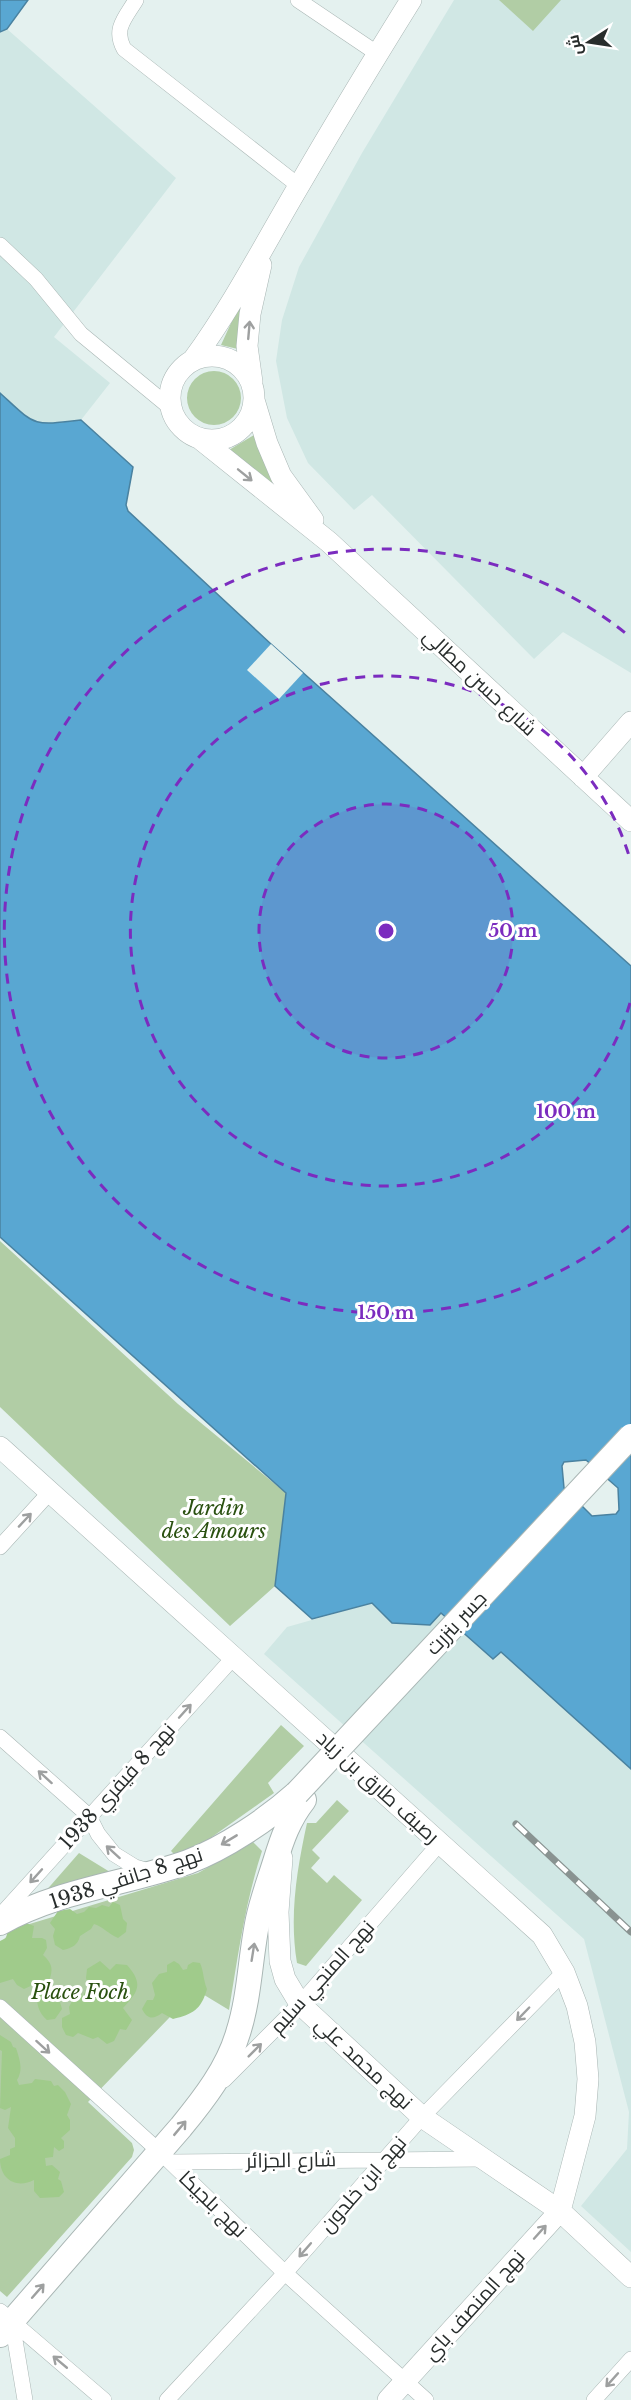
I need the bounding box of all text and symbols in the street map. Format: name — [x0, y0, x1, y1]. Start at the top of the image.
north arrow — [559, 12, 619, 72]
text: ش — [562, 33, 586, 57]
one-way arrow — [244, 320, 255, 340]
one-way arrow — [237, 468, 253, 481]
street label: شارع حسن مطالي — [416, 623, 542, 744]
text: 50 m — [489, 920, 538, 942]
centre of rings — [376, 921, 396, 941]
text: 100 m — [536, 1101, 596, 1123]
text: 150 m — [358, 1302, 415, 1324]
park label: Jardin des Amours — [162, 1496, 267, 1543]
one-way arrow — [18, 1512, 32, 1527]
street label: جسر بنزرت — [421, 1586, 491, 1660]
one-way arrow — [178, 1704, 192, 1719]
street label: نهج 8 فيفري 1938 — [54, 1718, 183, 1857]
street label: رصيف طارق بن زياد — [311, 1726, 444, 1849]
one-way arrow — [38, 1770, 53, 1784]
one-way arrow — [221, 1835, 238, 1847]
street label: نهج 8 جانفي 1938 — [46, 1842, 207, 1918]
one-way arrow — [106, 1845, 121, 1859]
one-way arrow — [29, 1868, 43, 1883]
street label: نهج المنجي سليم — [265, 1915, 382, 2041]
one-way arrow — [248, 1942, 259, 1962]
park label: Place Foch — [30, 1980, 129, 2004]
one-way arrow — [516, 2007, 530, 2022]
street label: نهج محمد علي — [308, 2012, 418, 2117]
one-way arrow — [36, 2040, 51, 2054]
one-way arrow — [247, 2042, 262, 2057]
one-way arrow — [173, 2121, 187, 2136]
street label: نهج ابن خلدون — [315, 2131, 413, 2238]
street label: شارع الجزائر — [245, 2147, 336, 2175]
street label: نهج بلجيكا — [173, 2166, 252, 2244]
one-way arrow — [533, 2225, 547, 2240]
one-way arrow — [298, 2242, 312, 2257]
street label: نهج المنصف باي — [418, 2245, 533, 2368]
one-way arrow — [32, 2283, 45, 2299]
one-way arrow — [52, 2356, 68, 2369]
one-way arrow — [605, 2372, 619, 2387]

